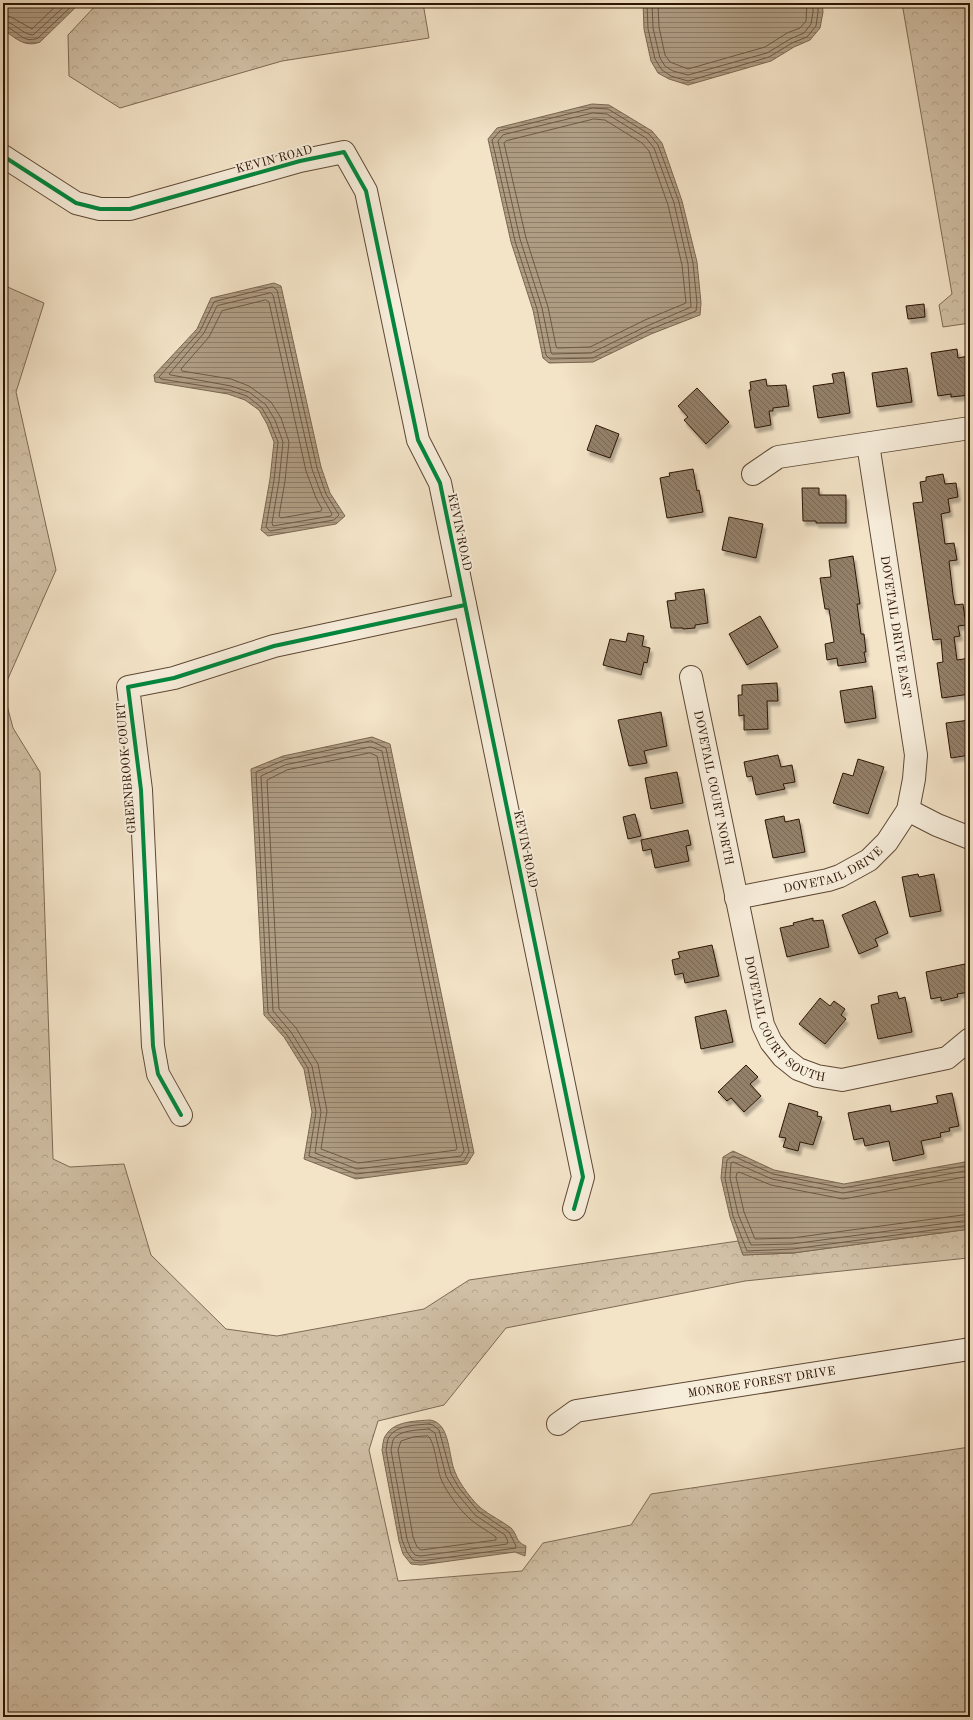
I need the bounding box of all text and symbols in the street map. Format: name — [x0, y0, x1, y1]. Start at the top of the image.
street label: KEVIN ROAD — [235, 144, 314, 176]
street label: KEVIN ROAD — [445, 492, 473, 572]
street label: DOVETAIL DRIVE EAST — [878, 555, 912, 699]
street label: GREENBROOK COURT — [115, 702, 139, 834]
street label: DOVETAIL COURT NORTH — [691, 709, 735, 866]
street label: KEVIN ROAD — [511, 809, 539, 889]
street label: DOVETAIL DRIVE — [782, 845, 885, 896]
street label: DOVETAIL COURT SOUTH — [742, 955, 826, 1084]
street label: MONROE FOREST DRIVE — [687, 1365, 836, 1400]

